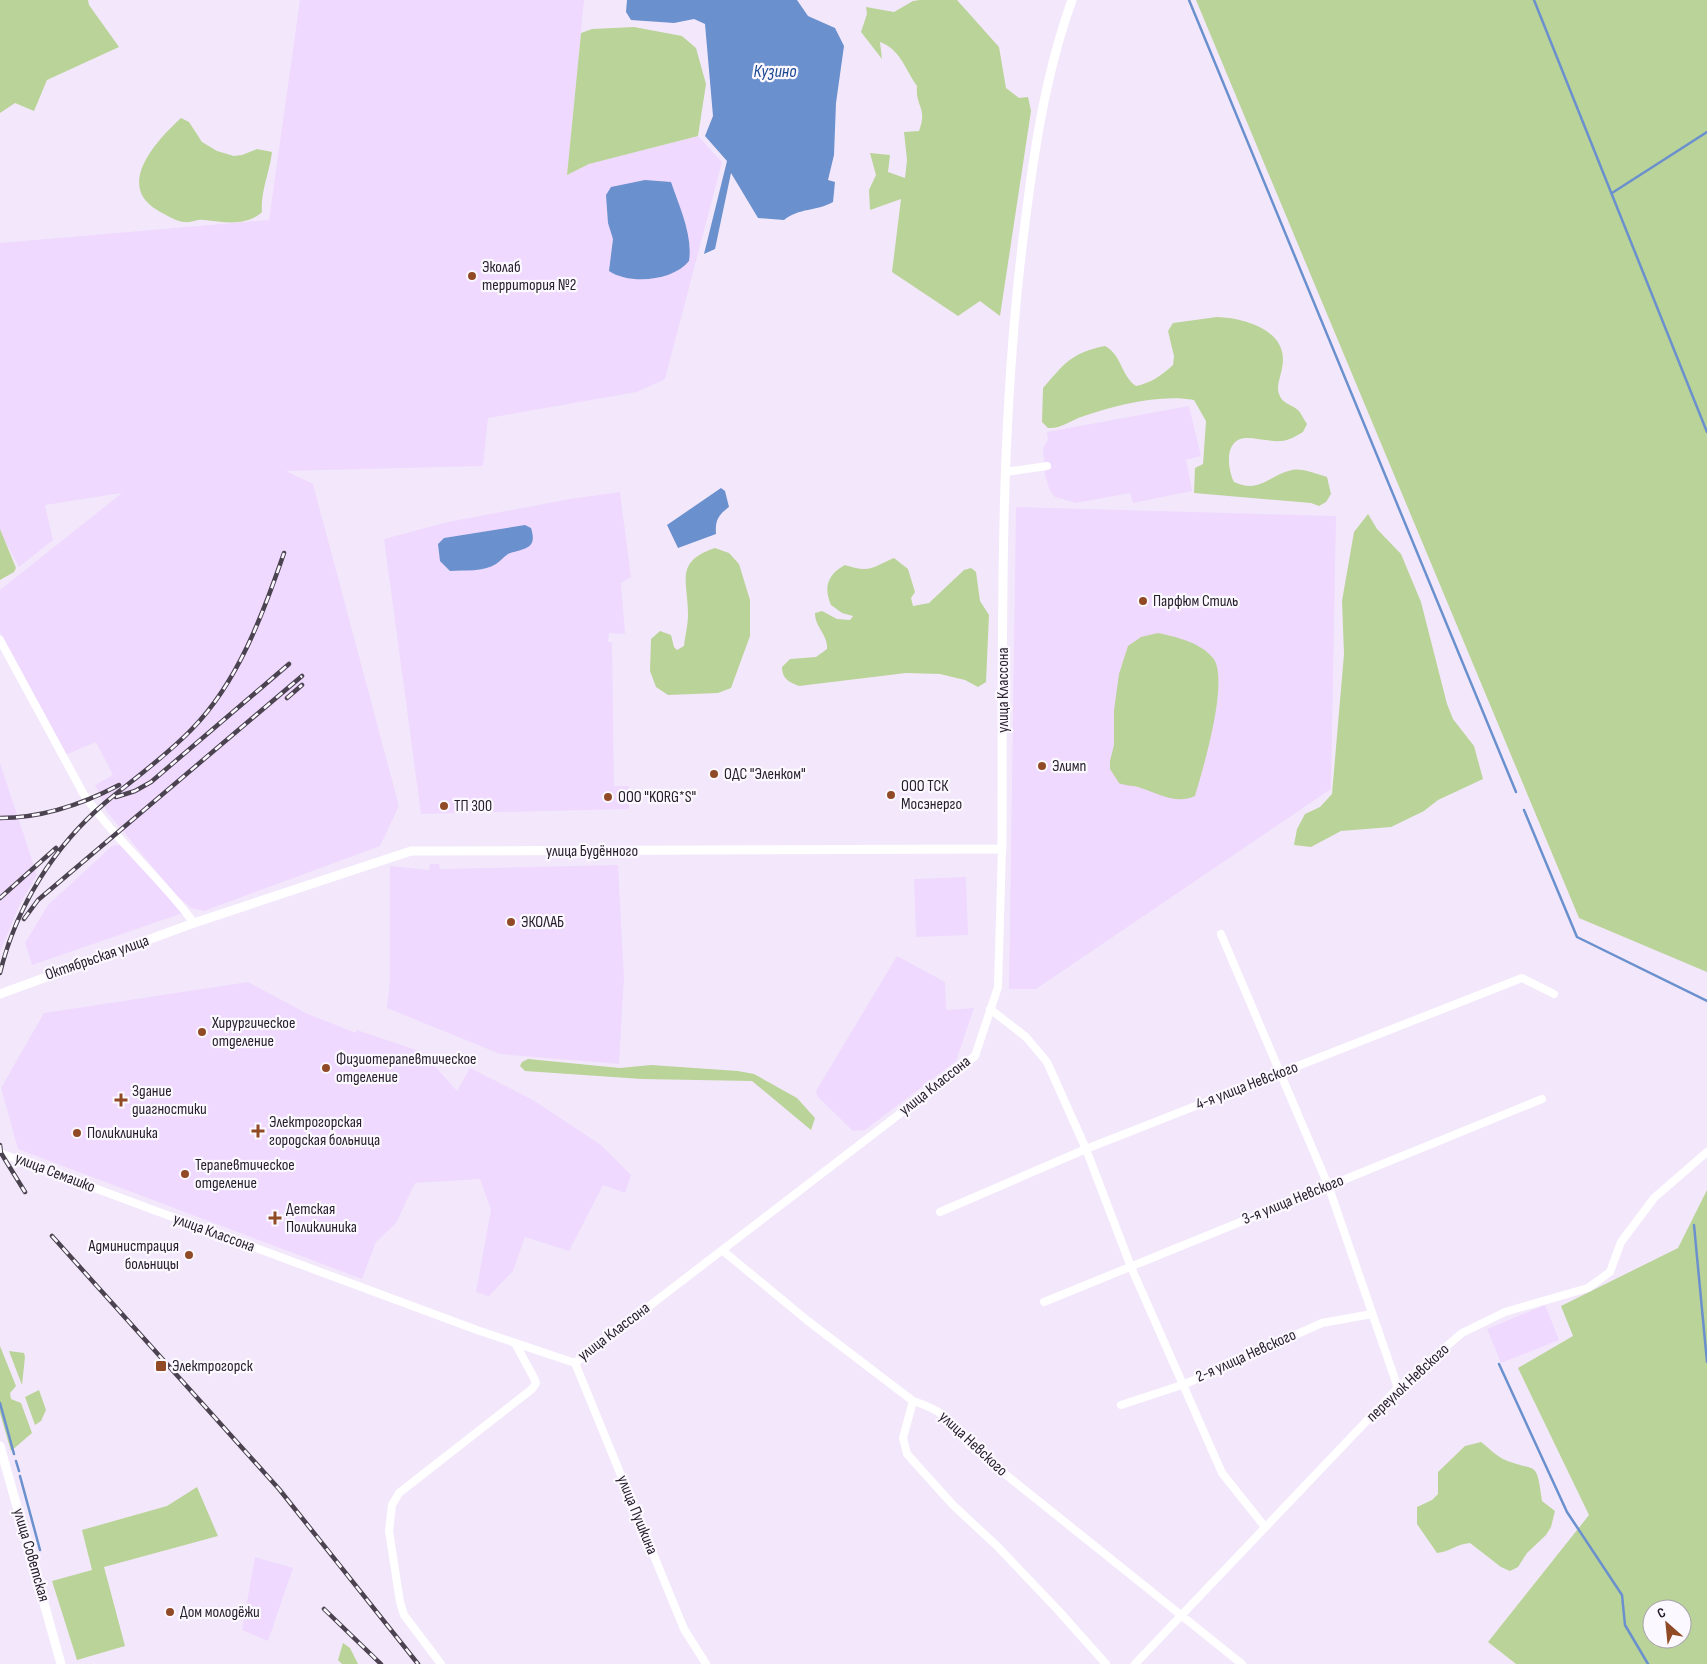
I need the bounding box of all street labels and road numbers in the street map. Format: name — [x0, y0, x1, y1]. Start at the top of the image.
street label: улица Классона — [994, 647, 1013, 733]
street label: улица Будённого — [546, 842, 638, 861]
street label: Октябрьская улица — [43, 931, 151, 985]
street label: улица Классона — [896, 1052, 974, 1120]
street label: 4-я улица Невского — [1193, 1058, 1301, 1114]
street label: улица Семашко — [12, 1149, 98, 1197]
street label: 3-я улица Невского — [1239, 1171, 1347, 1229]
street label: улица Классона — [171, 1209, 257, 1257]
street label: улица Классона — [574, 1299, 654, 1365]
street label: 2-я улица Невского — [1193, 1325, 1299, 1387]
street label: переулок Невского — [1363, 1340, 1453, 1426]
street label: улица Невского — [935, 1408, 1011, 1480]
street label: улица Пушкина — [613, 1473, 661, 1557]
street label: улица Советская — [9, 1506, 53, 1604]

